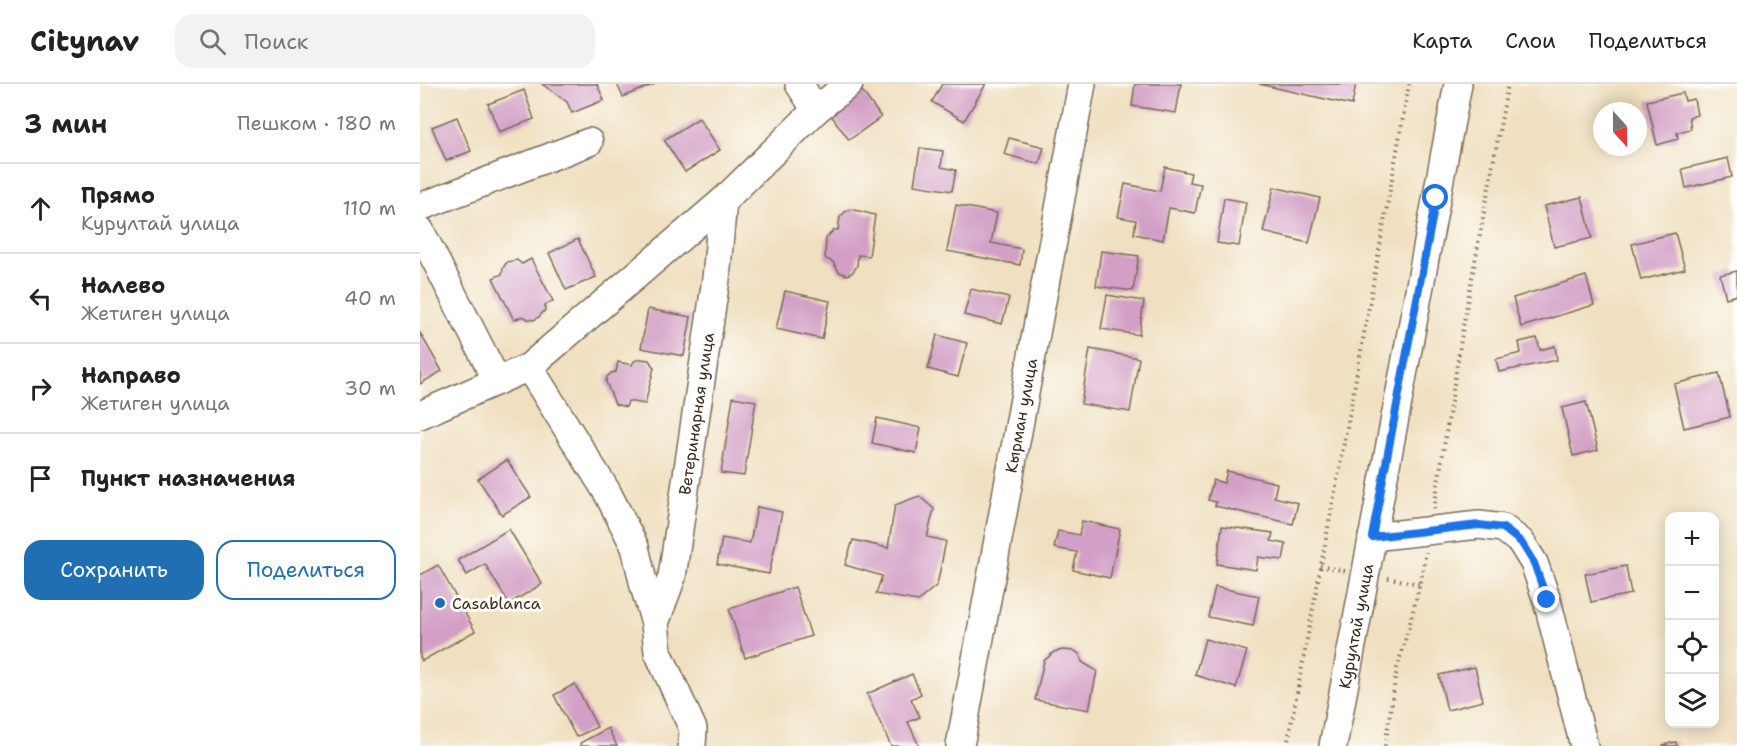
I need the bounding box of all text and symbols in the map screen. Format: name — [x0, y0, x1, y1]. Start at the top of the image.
search box — [175, 14, 595, 68]
text: Citynav — [30, 22, 139, 60]
icon: search — [196, 25, 229, 58]
text: Поиск — [244, 27, 309, 56]
text: Карта — [1412, 27, 1472, 55]
text: Слои — [1505, 27, 1556, 55]
text: Поделиться — [1589, 27, 1707, 55]
north arrow — [1593, 102, 1647, 156]
text: 3 мин — [24, 106, 107, 141]
text: Пешком · 180 m — [237, 110, 396, 136]
text: Прямо — [81, 181, 155, 210]
route start — [1422, 184, 1448, 210]
icon: ahead — [24, 192, 57, 225]
text: 110 m — [342, 195, 396, 221]
text: Курултай улица — [81, 210, 240, 236]
text: Налево — [81, 271, 165, 300]
icon: left — [24, 282, 57, 315]
text: 40 m — [344, 285, 396, 311]
text: Жетиген улица — [81, 300, 230, 326]
street label: Ветеринарная улица — [674, 331, 719, 496]
street label: Кырман улица — [1001, 357, 1042, 475]
text: Направо — [81, 361, 181, 390]
icon: right — [24, 372, 57, 405]
text: 30 m — [344, 375, 396, 401]
text: Жетиген улица — [81, 390, 230, 416]
icon: arrive — [24, 462, 57, 495]
text: Пункт назначения — [81, 464, 295, 493]
map controls — [1665, 512, 1719, 728]
button: + — [1665, 512, 1719, 566]
button: Сохранить — [24, 540, 204, 600]
button: Поделиться — [216, 540, 396, 600]
street label: Курултай улица — [1334, 562, 1378, 691]
button: − — [1665, 566, 1719, 620]
route end — [1533, 586, 1559, 612]
place label: Casablanca — [452, 593, 541, 614]
marker: Casablanca — [433, 596, 447, 610]
button: locate — [1665, 620, 1719, 674]
button: layers — [1665, 674, 1719, 728]

